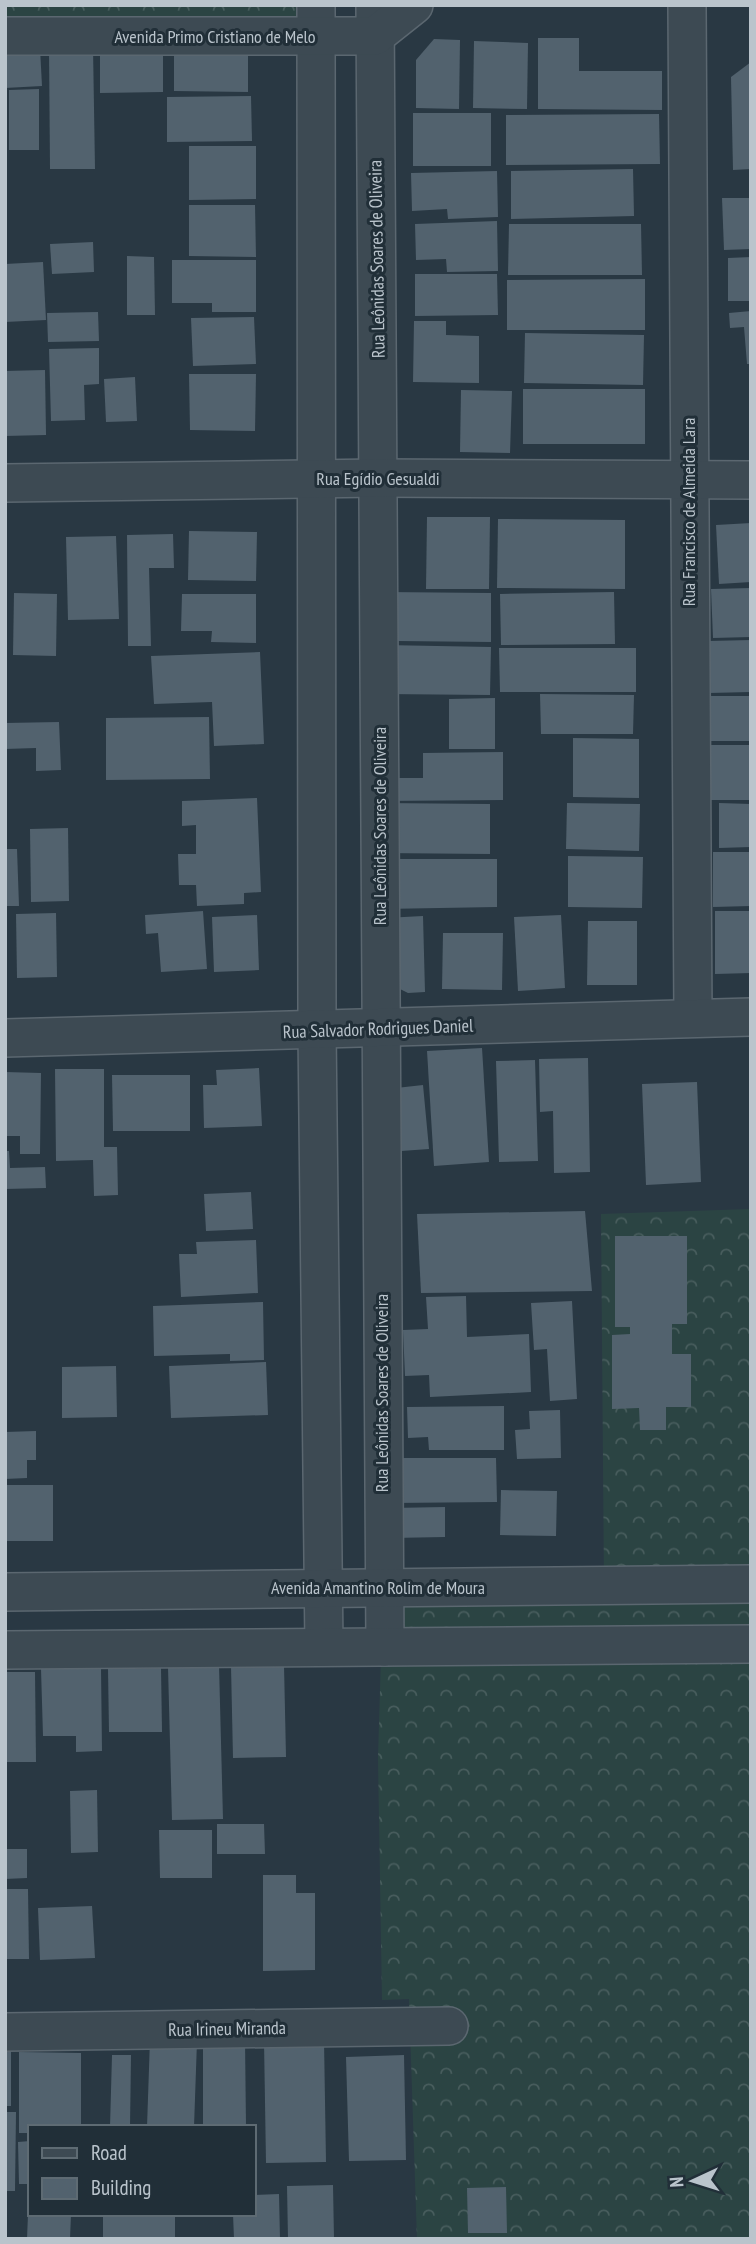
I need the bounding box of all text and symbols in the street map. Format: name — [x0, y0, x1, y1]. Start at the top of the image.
street label: Avenida Primo Cristiano de Melo — [114, 25, 316, 48]
street label: Rua Leônidas Soares de Oliveira — [363, 160, 390, 358]
street label: Rua Francisco de Almeida Lara — [677, 418, 700, 606]
street label: Rua Egídio Gesualdi — [316, 467, 440, 490]
street label: Rua Leônidas Soares de Oliveira — [368, 727, 391, 925]
street label: Rua Salvador Rodrigues Daniel — [282, 1014, 474, 1043]
street label: Rua Leônidas Soares de Oliveira — [370, 1294, 393, 1492]
street label: Avenida Amantino Rolim de Moura — [271, 1576, 485, 1599]
street label: Rua Irineu Miranda — [168, 2016, 286, 2041]
legend — [28, 2125, 256, 2216]
text: Road — [91, 2139, 127, 2166]
north arrow — [658, 2146, 728, 2216]
text: Building — [91, 2174, 151, 2201]
text: N — [664, 2176, 688, 2188]

